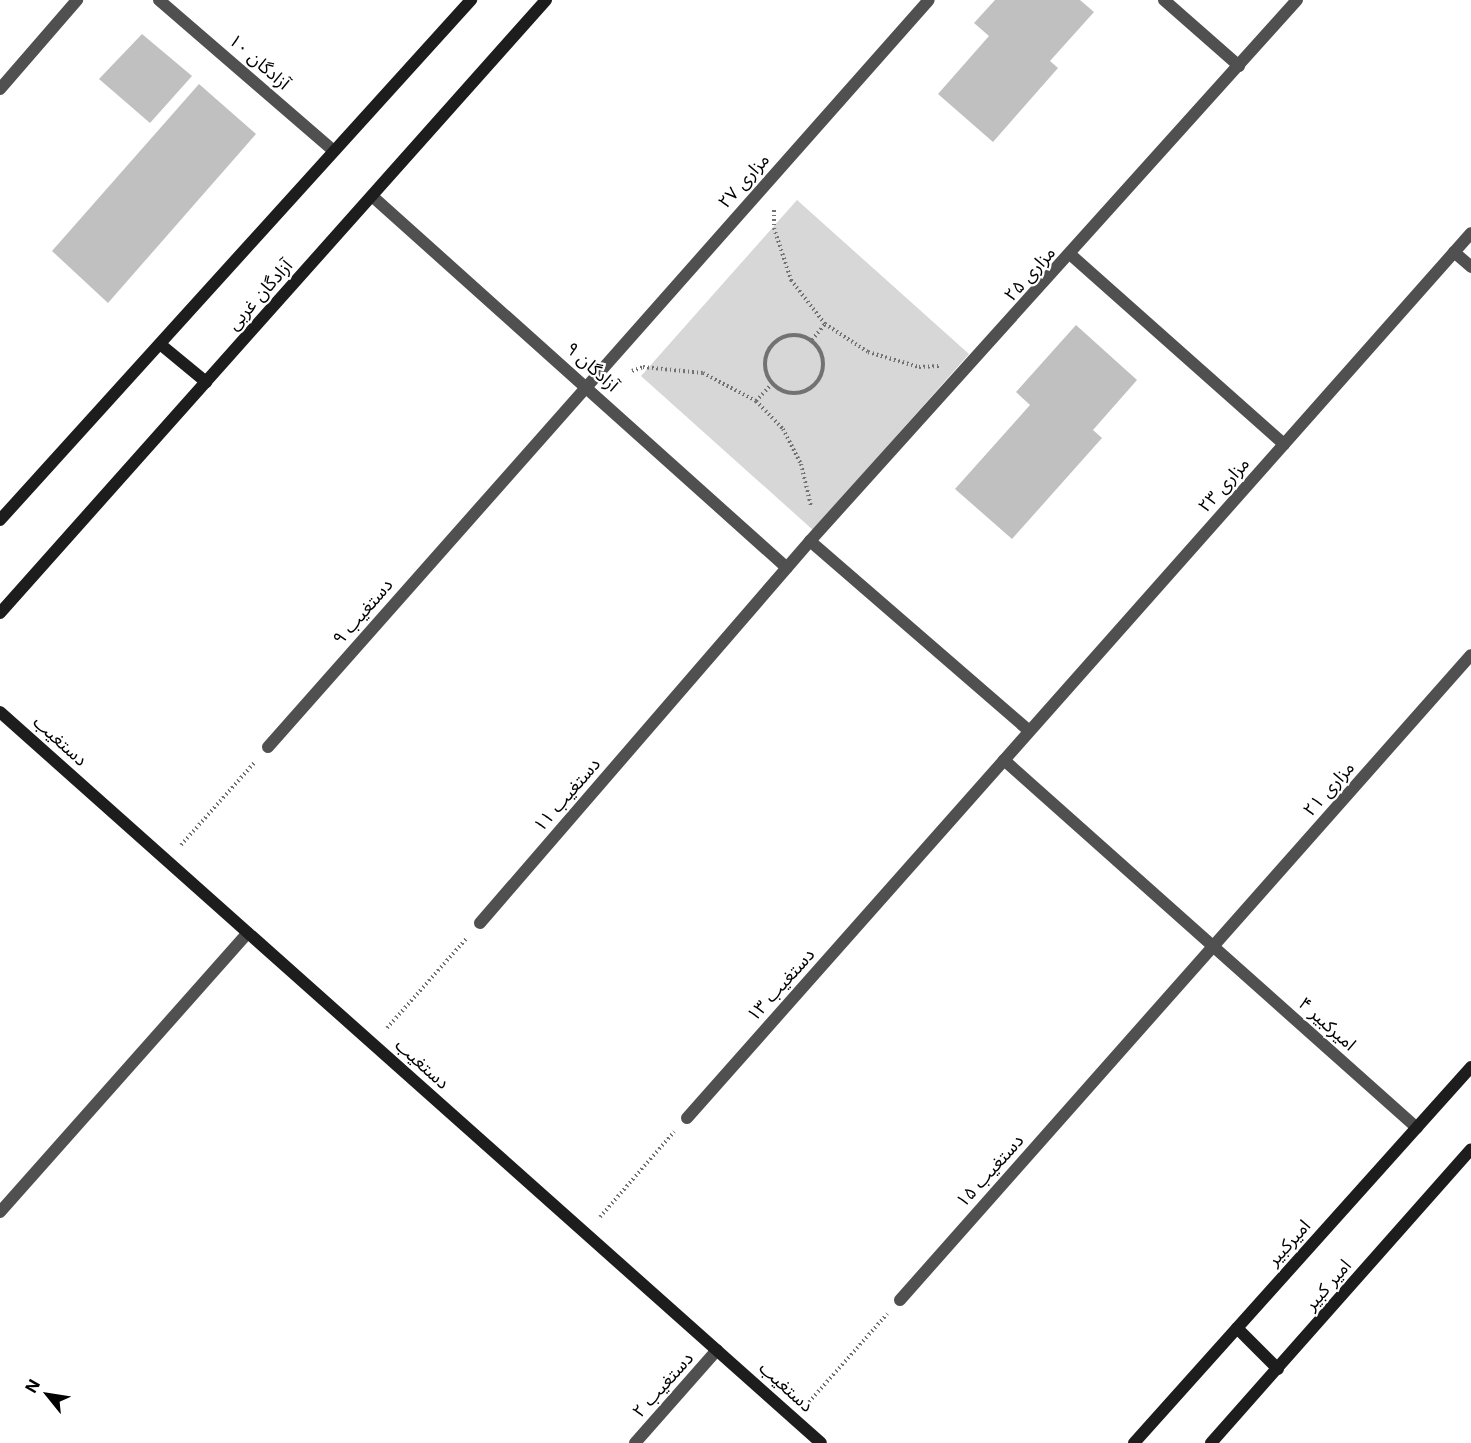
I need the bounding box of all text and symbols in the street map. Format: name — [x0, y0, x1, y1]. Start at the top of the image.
street label: آزادگان ۱۰ — [224, 30, 294, 94]
street label: مزاری ۲۷ — [714, 149, 774, 213]
street label: مزاری ۲۵ — [1000, 242, 1060, 306]
street label: آزادگان غربی — [223, 255, 297, 335]
street label: آزادگان ۹ — [561, 338, 623, 396]
street label: مزاری ۲۳ — [1194, 453, 1254, 517]
street label: دستغیب ۹ — [328, 575, 398, 649]
street label: دستغیب — [29, 711, 91, 771]
street label: دستغیب ۱۱ — [529, 754, 605, 836]
street label: مزاری ۲۱ — [1299, 757, 1359, 821]
street label: دستغیب ۱۳ — [743, 944, 819, 1026]
street label: امیرکبیر ۴ — [1294, 993, 1360, 1055]
street label: دستغیب — [391, 1034, 453, 1094]
street label: دستغیب ۱۵ — [952, 1130, 1028, 1212]
street label: امیرکبیر — [1263, 1216, 1315, 1270]
street label: امیر کبیر — [1300, 1255, 1356, 1315]
street label: دستغیب ۲ — [628, 1348, 698, 1422]
street label: دستغیب — [755, 1357, 817, 1417]
north arrow — [18, 1365, 78, 1425]
text: N — [21, 1376, 44, 1396]

